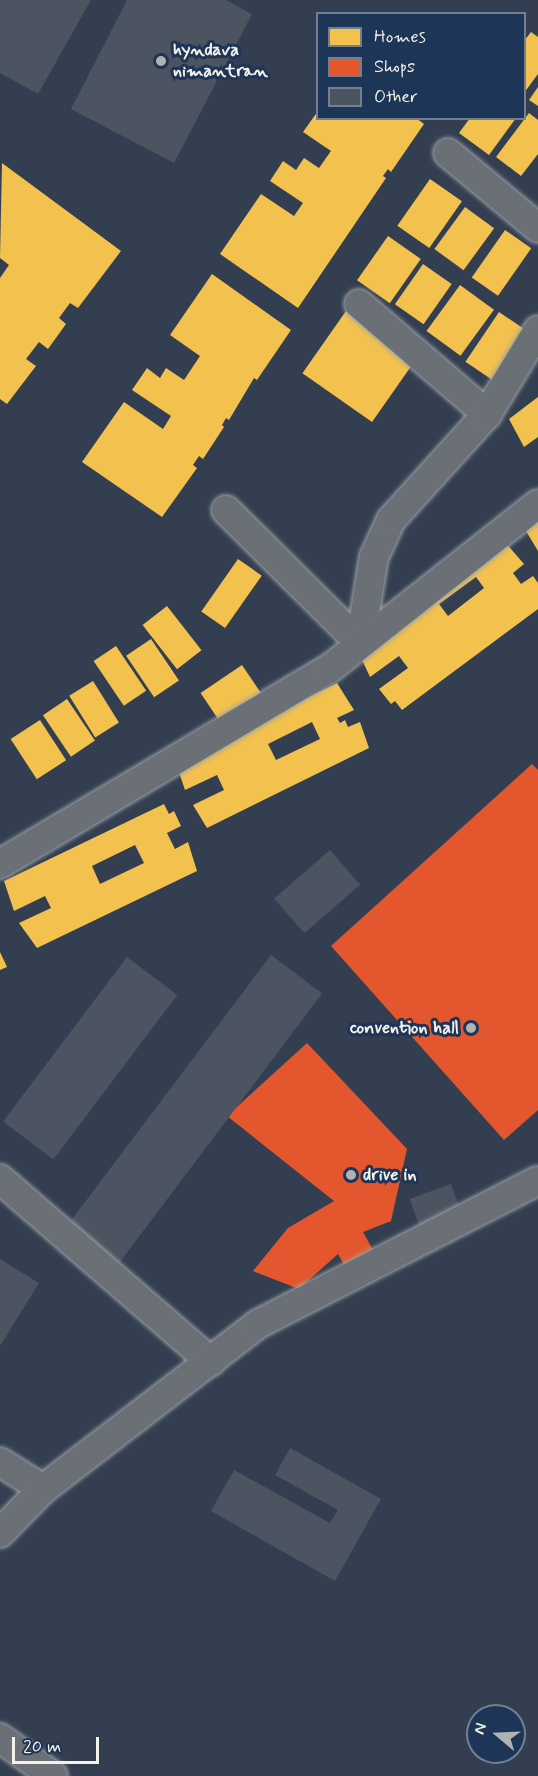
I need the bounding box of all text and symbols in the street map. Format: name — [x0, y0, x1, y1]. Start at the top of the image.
legend — [316, 12, 526, 120]
text: Homes — [374, 25, 426, 49]
place label: hyndava nimantran — [173, 40, 268, 82]
marker: hyndava nimantran — [154, 54, 168, 68]
text: Shops — [374, 55, 415, 79]
text: Other — [374, 85, 418, 109]
place label: convention hall — [350, 1017, 459, 1039]
marker: convention hall — [464, 1021, 478, 1035]
place label: drive in — [363, 1164, 416, 1186]
marker: drive in — [344, 1168, 358, 1182]
north arrow — [466, 1704, 526, 1764]
text: N — [469, 1720, 492, 1737]
scale bar — [15, 1725, 102, 1763]
text: 20 m — [23, 1735, 61, 1759]

